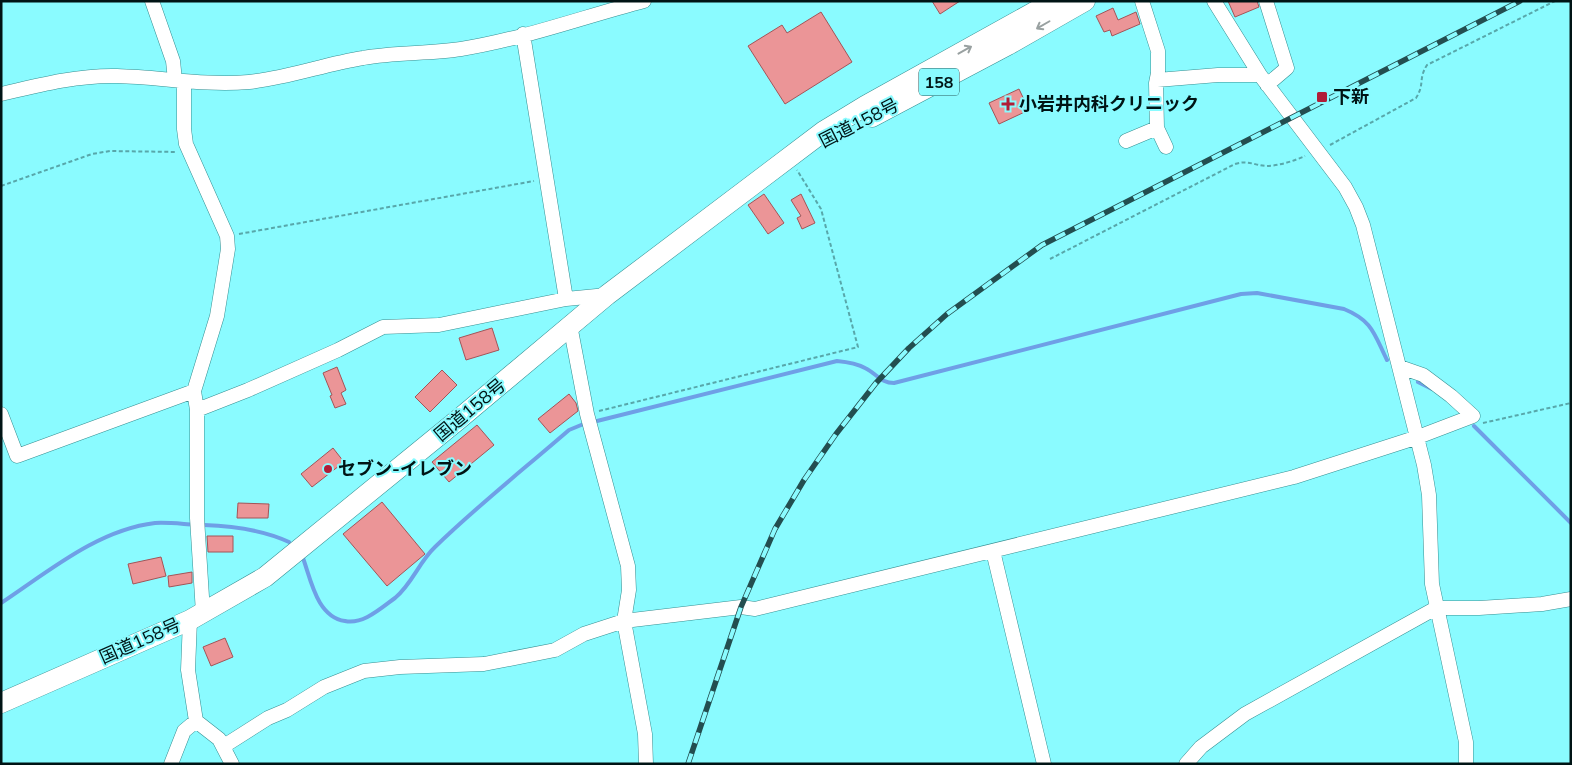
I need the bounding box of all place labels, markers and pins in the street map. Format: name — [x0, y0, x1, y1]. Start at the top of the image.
place label: 下新 — [1333, 85, 1369, 108]
marker: 下新 — [1315, 90, 1329, 104]
place label: 小岩井内科クリニック — [1019, 92, 1199, 115]
marker: 小岩井内科クリニック — [1001, 97, 1015, 111]
place label: セブン-イレブン — [338, 457, 472, 480]
marker: セブン-イレブン — [322, 463, 334, 475]

